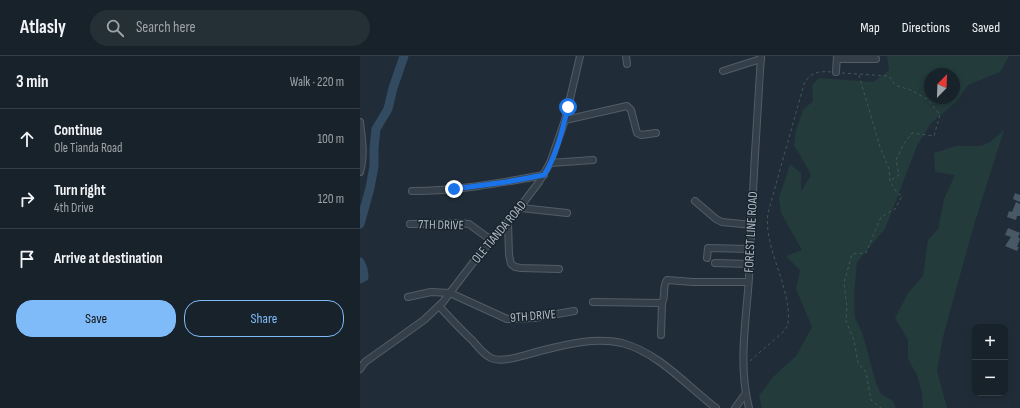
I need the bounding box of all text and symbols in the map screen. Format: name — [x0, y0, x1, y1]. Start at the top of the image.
search box — [90, 10, 370, 46]
text: Atlasly — [20, 16, 66, 39]
icon: search — [104, 17, 126, 39]
text: Search here — [136, 18, 196, 37]
text: Map — [860, 19, 880, 36]
text: Directions — [902, 19, 950, 36]
text: Saved — [972, 19, 1000, 36]
north arrow — [924, 68, 960, 104]
text: 3 min — [16, 72, 49, 92]
text: Walk · 220 m — [290, 74, 344, 90]
route start — [559, 98, 577, 116]
text: Continue — [54, 121, 103, 140]
icon: ahead — [16, 128, 38, 150]
text: 100 m — [317, 131, 344, 147]
text: Ole Tianda Road — [54, 140, 123, 156]
route end — [445, 180, 463, 198]
text: Turn right — [54, 181, 106, 200]
icon: right — [16, 188, 38, 210]
text: 120 m — [318, 191, 344, 207]
street label: FOREST LINE ROAD — [741, 191, 761, 273]
street label: OLE TIANDA ROAD — [468, 197, 530, 267]
text: 4th Drive — [54, 200, 94, 216]
street label: 7TH DRIVE — [418, 217, 464, 233]
icon: arrive — [16, 248, 38, 270]
text: Arrive at destination — [54, 249, 163, 268]
button: Save — [16, 300, 176, 337]
button: Share — [184, 300, 344, 337]
street label: 9TH DRIVE — [509, 306, 557, 326]
map controls — [972, 324, 1008, 396]
button: + — [972, 324, 1008, 360]
button: − — [972, 360, 1008, 396]

